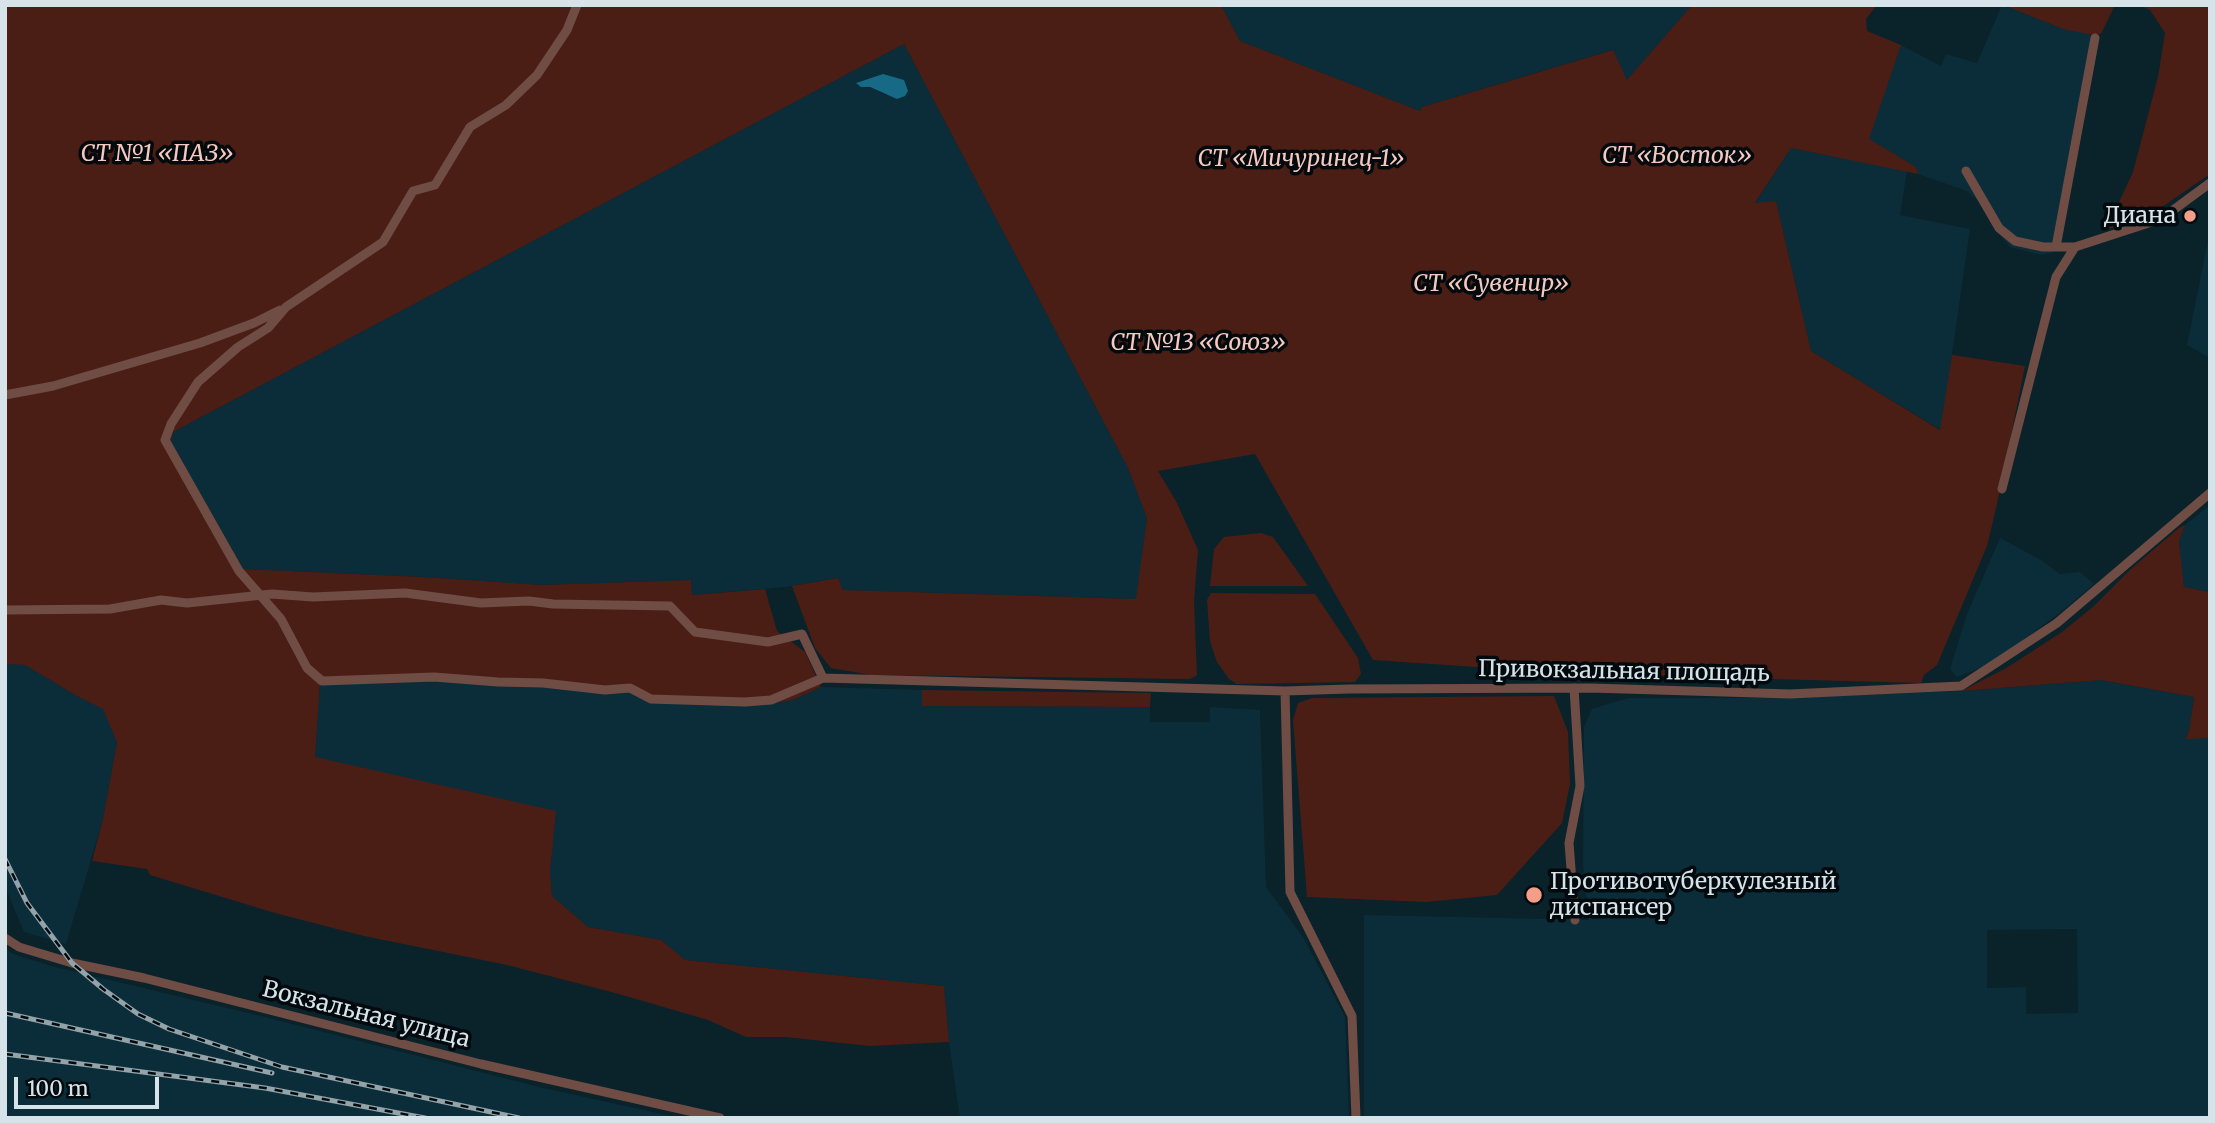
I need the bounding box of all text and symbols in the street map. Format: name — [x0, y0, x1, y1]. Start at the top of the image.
park label: СТ №1 «ПАЗ» — [80, 140, 234, 168]
park label: СТ «Восток» — [1602, 142, 1752, 170]
park label: СТ «Мичуринец-1» — [1197, 145, 1405, 173]
place label: Диана — [2104, 202, 2176, 230]
marker: Диана — [2182, 208, 2198, 224]
park label: СТ «Сувенир» — [1413, 270, 1569, 298]
park label: СТ №13 «Союз» — [1110, 329, 1286, 357]
street label: Привокзальная площадь — [1478, 656, 1770, 688]
place label: Противотуберкулезный диспансер — [1550, 868, 1837, 922]
marker: Противотуберкулезный диспансер — [1524, 885, 1544, 905]
street label: Вокзальная улица — [259, 976, 473, 1054]
scale bar — [18, 1064, 163, 1108]
text: 100 m — [27, 1075, 89, 1102]

